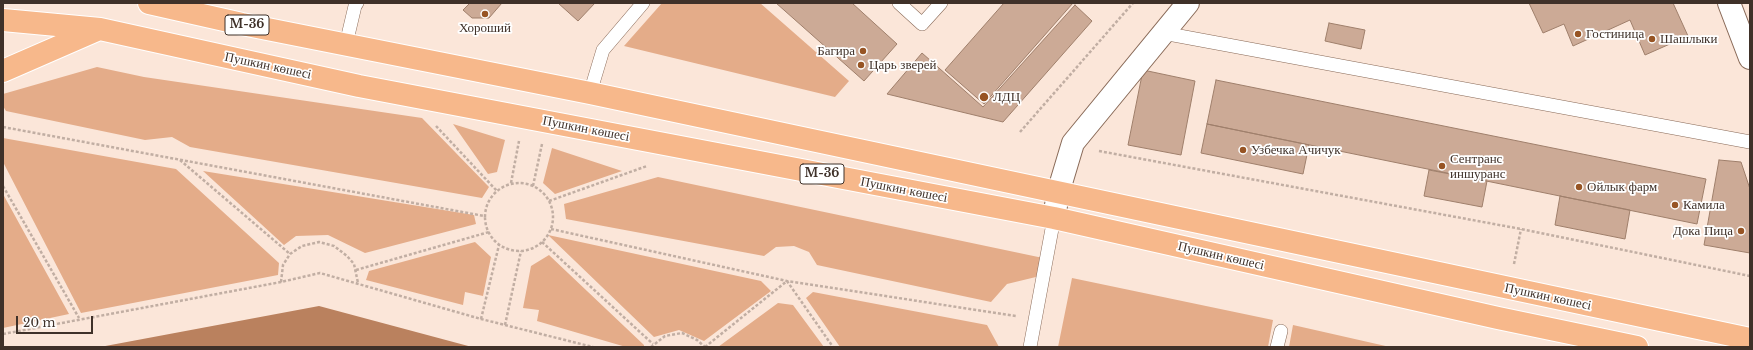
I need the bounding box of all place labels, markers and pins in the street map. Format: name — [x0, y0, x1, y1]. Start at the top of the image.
marker: Хороший — [480, 9, 490, 19]
place label: Хороший — [459, 20, 511, 36]
place label: Гостиница — [1586, 26, 1644, 42]
marker: Гостиница — [1573, 29, 1583, 39]
place label: Шашлыки — [1660, 31, 1717, 47]
marker: Шашлыки — [1647, 34, 1657, 44]
place label: Багира — [817, 43, 855, 59]
marker: Багира — [858, 46, 868, 56]
place label: Царь зверей — [869, 57, 937, 73]
marker: Царь зверей — [856, 60, 866, 70]
place label: ЛДЦ — [993, 89, 1020, 105]
marker: ЛДЦ — [978, 91, 990, 103]
place label: Узбечка Ачичук — [1251, 142, 1340, 158]
marker: Узбечка Ачичук — [1238, 145, 1248, 155]
place label: Сентранс иншуранс — [1450, 151, 1505, 182]
marker: Сентранс иншуранс — [1437, 161, 1447, 171]
place label: Ойлык фарм — [1587, 179, 1657, 195]
marker: Ойлык фарм — [1574, 182, 1584, 192]
place label: Камила — [1683, 197, 1725, 213]
marker: Камила — [1670, 200, 1680, 210]
place label: Дока Пица — [1673, 223, 1733, 239]
marker: Дока Пица — [1736, 226, 1746, 236]

